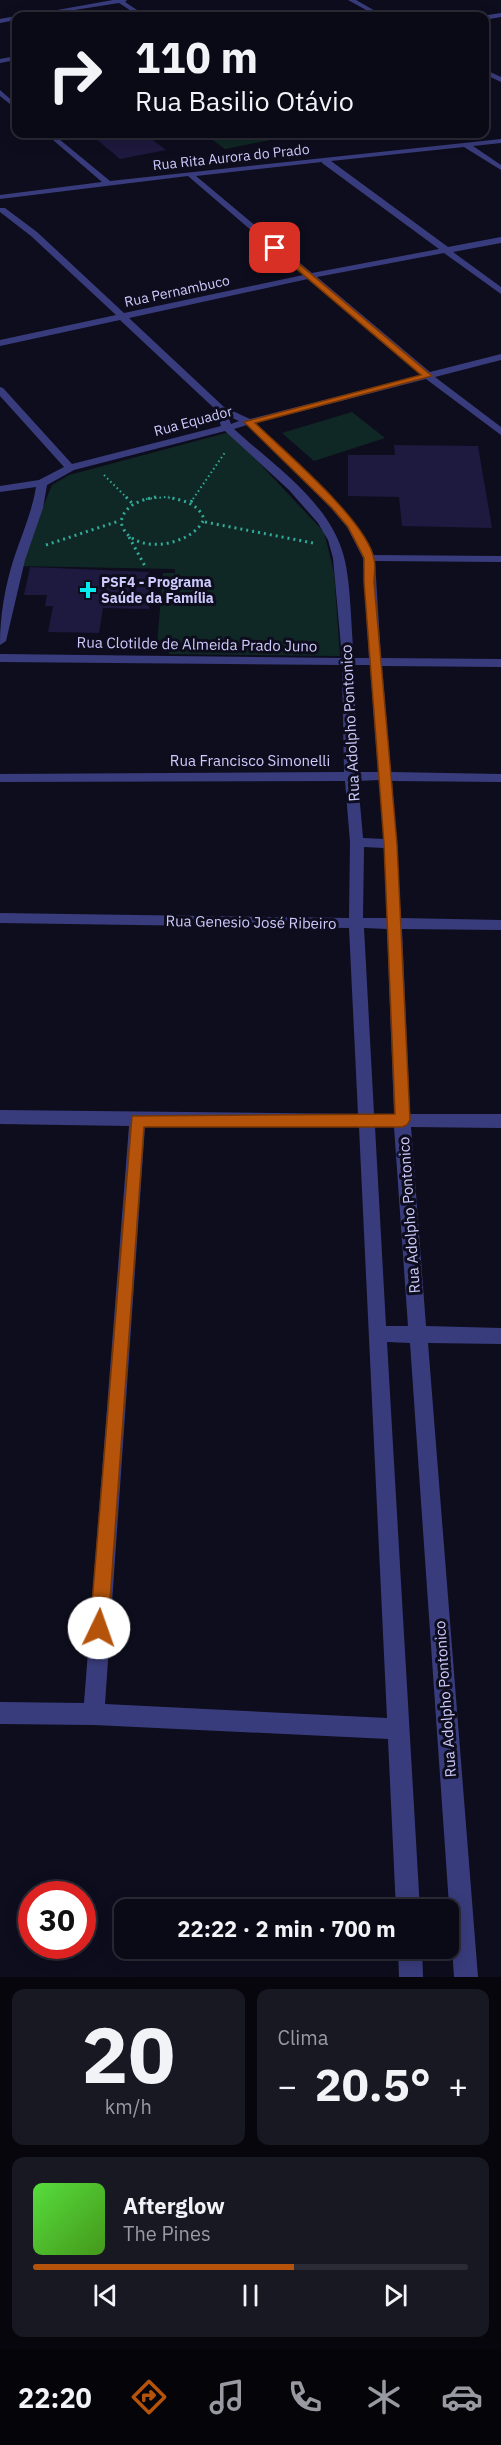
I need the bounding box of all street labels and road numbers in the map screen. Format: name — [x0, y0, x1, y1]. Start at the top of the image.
street label: Rua Rita Aurora do Prado — [152, 140, 310, 174]
street label: Rua Pernambuco — [123, 271, 231, 311]
street label: Rua Equador — [152, 402, 234, 440]
street label: Rua Clotilde de Almeida Prado Juno — [77, 632, 317, 656]
street label: Rua Adolpho Pontonico — [336, 644, 364, 802]
street label: Rua Francisco Simonelli — [170, 751, 330, 770]
street label: Rua Genesio José Ribeiro — [165, 911, 337, 933]
street label: Rua Adolpho Pontonico — [394, 1136, 424, 1294]
street label: Rua Adolpho Pontonico — [430, 1620, 460, 1778]

